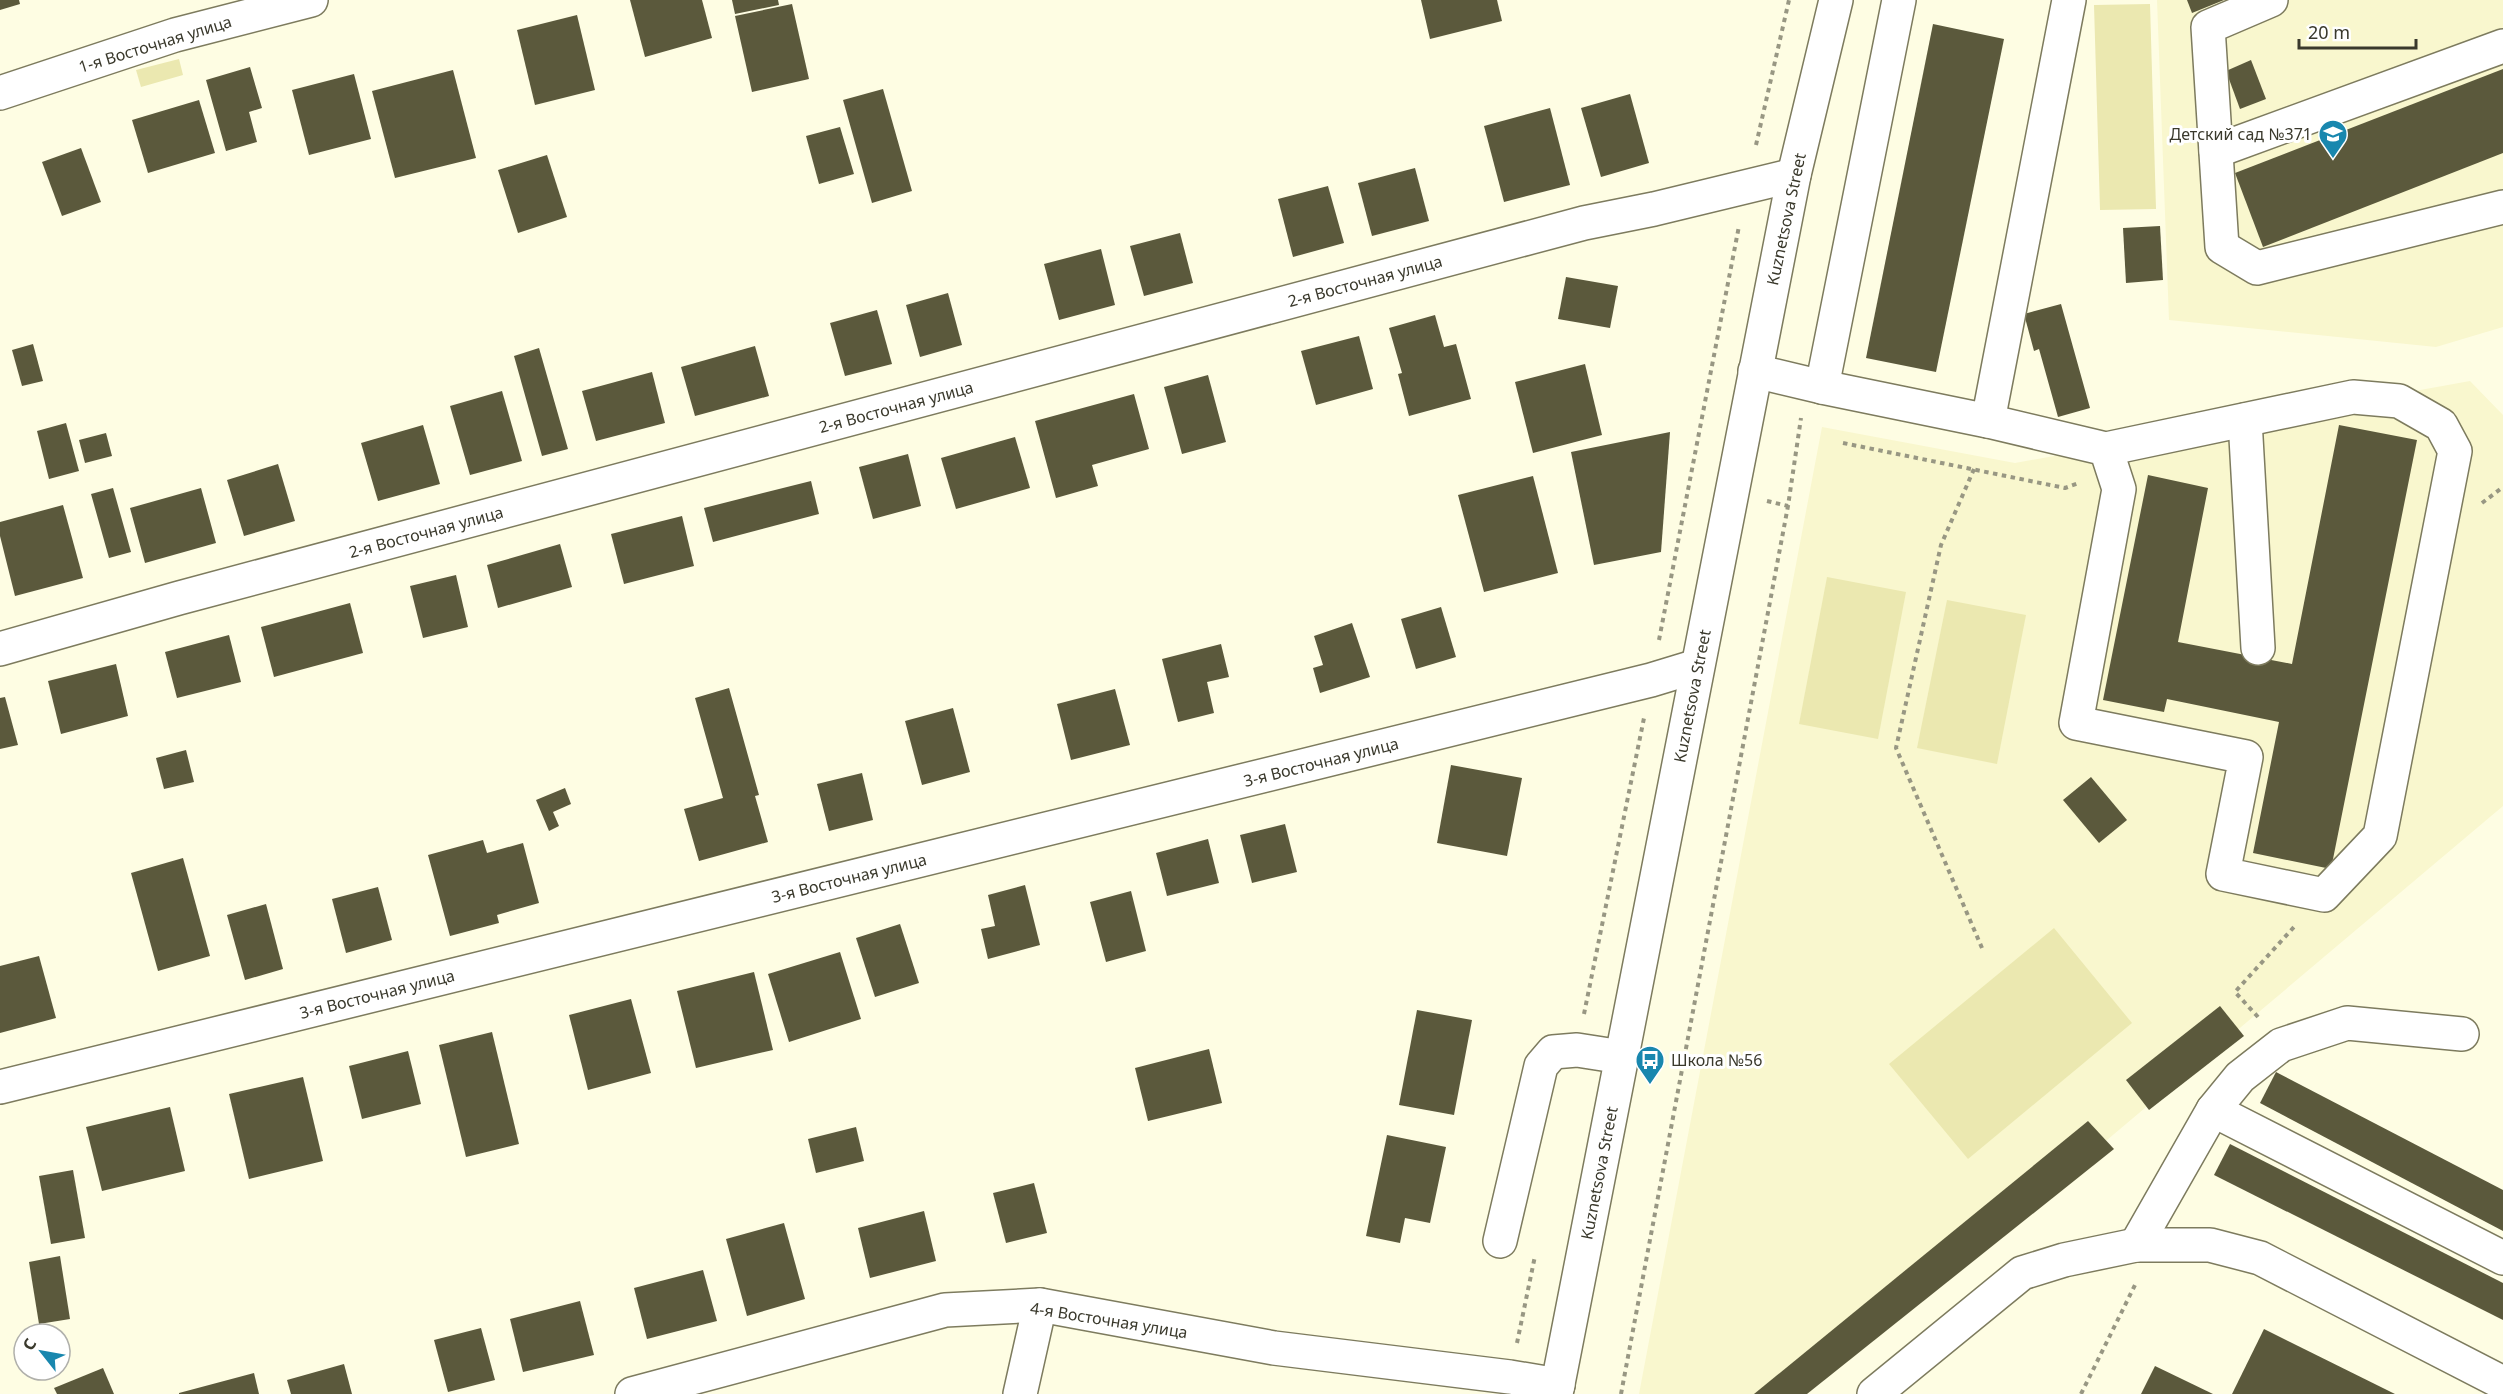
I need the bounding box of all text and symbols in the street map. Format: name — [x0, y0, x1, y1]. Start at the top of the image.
street label: 1-я Восточная улица — [76, 10, 234, 78]
scale bar — [2299, 12, 2416, 50]
text: 20 m — [2308, 20, 2350, 44]
school or university icon: Детский сад №371 — [2317, 118, 2349, 160]
place label: Детский сад №371 — [2170, 123, 2312, 145]
street label: Kuznetsova Street — [1761, 150, 1811, 287]
street label: 2-я Восточная улица — [1285, 250, 1445, 312]
street label: 2-я Восточная улица — [816, 376, 976, 438]
street label: 2-я Восточная улица — [346, 501, 506, 563]
street label: Kuznetsova Street — [1668, 627, 1716, 764]
street label: 3-я Восточная улица — [1241, 732, 1401, 792]
street label: 3-я Восточная улица — [769, 848, 929, 908]
street label: 3-я Восточная улица — [297, 964, 457, 1024]
bus stop icon: Школа №56 — [1634, 1044, 1666, 1086]
place label: Школа №56 — [1671, 1049, 1762, 1071]
street label: Kuznetsova Street — [1575, 1104, 1623, 1241]
street label: 4-я Восточная улица — [1029, 1297, 1189, 1343]
north arrow — [12, 1322, 72, 1382]
text: С — [17, 1334, 41, 1354]

